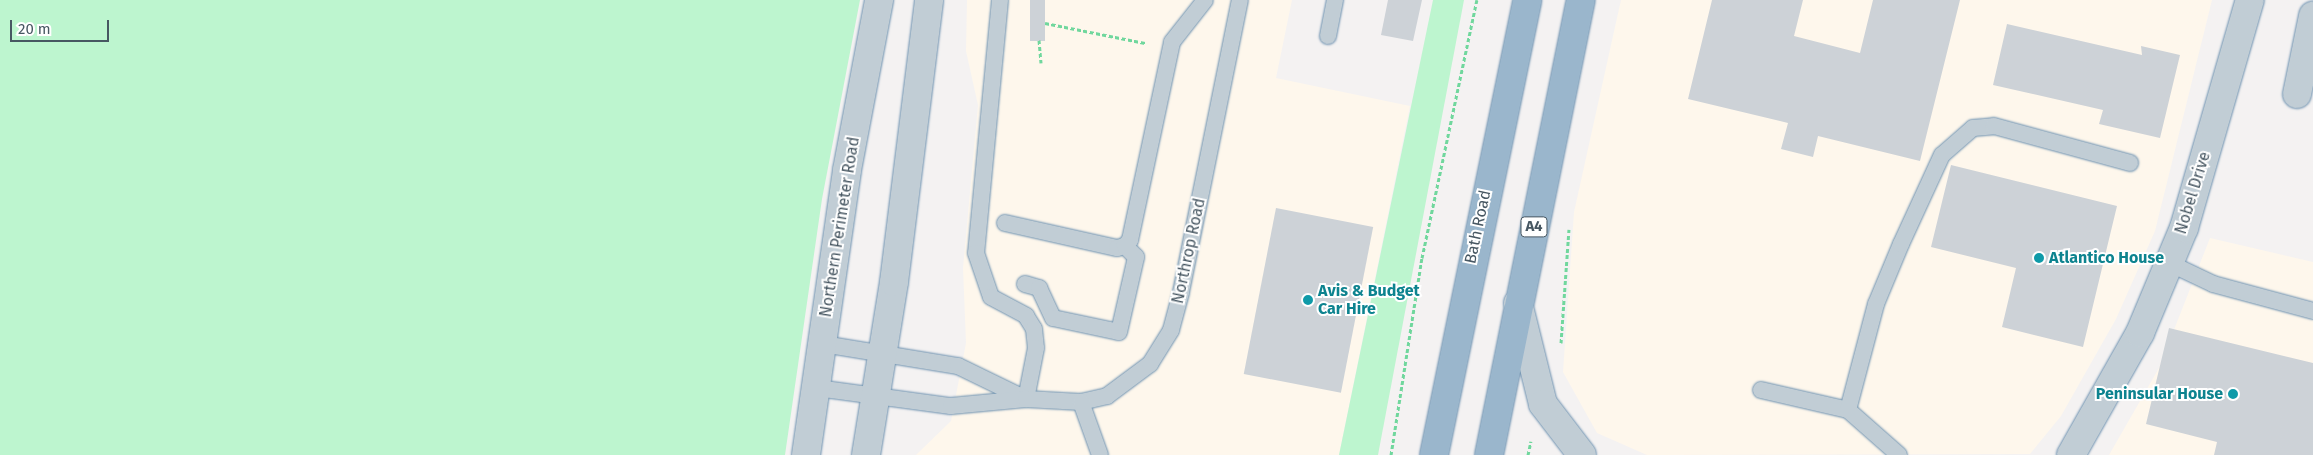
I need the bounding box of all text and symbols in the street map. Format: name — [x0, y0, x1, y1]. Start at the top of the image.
scale bar — [12, 10, 111, 42]
text: 20 m — [18, 20, 51, 38]
street label: Northern Perimeter Road — [816, 135, 864, 319]
street label: Nobel Drive — [2171, 150, 2215, 236]
street label: Bath Road — [1461, 188, 1495, 266]
street label: Northrop Road — [1168, 197, 1210, 305]
road number: A4 — [1520, 214, 1548, 240]
place label: Atlantico House — [2049, 248, 2164, 268]
marker: Atlantico House — [2033, 252, 2045, 264]
place label: Avis & Budget Car Hire — [1318, 281, 1420, 319]
marker: Avis & Budget Car Hire — [1302, 294, 1314, 306]
place label: Peninsular House — [2096, 384, 2223, 404]
marker: Peninsular House — [2227, 388, 2239, 400]

